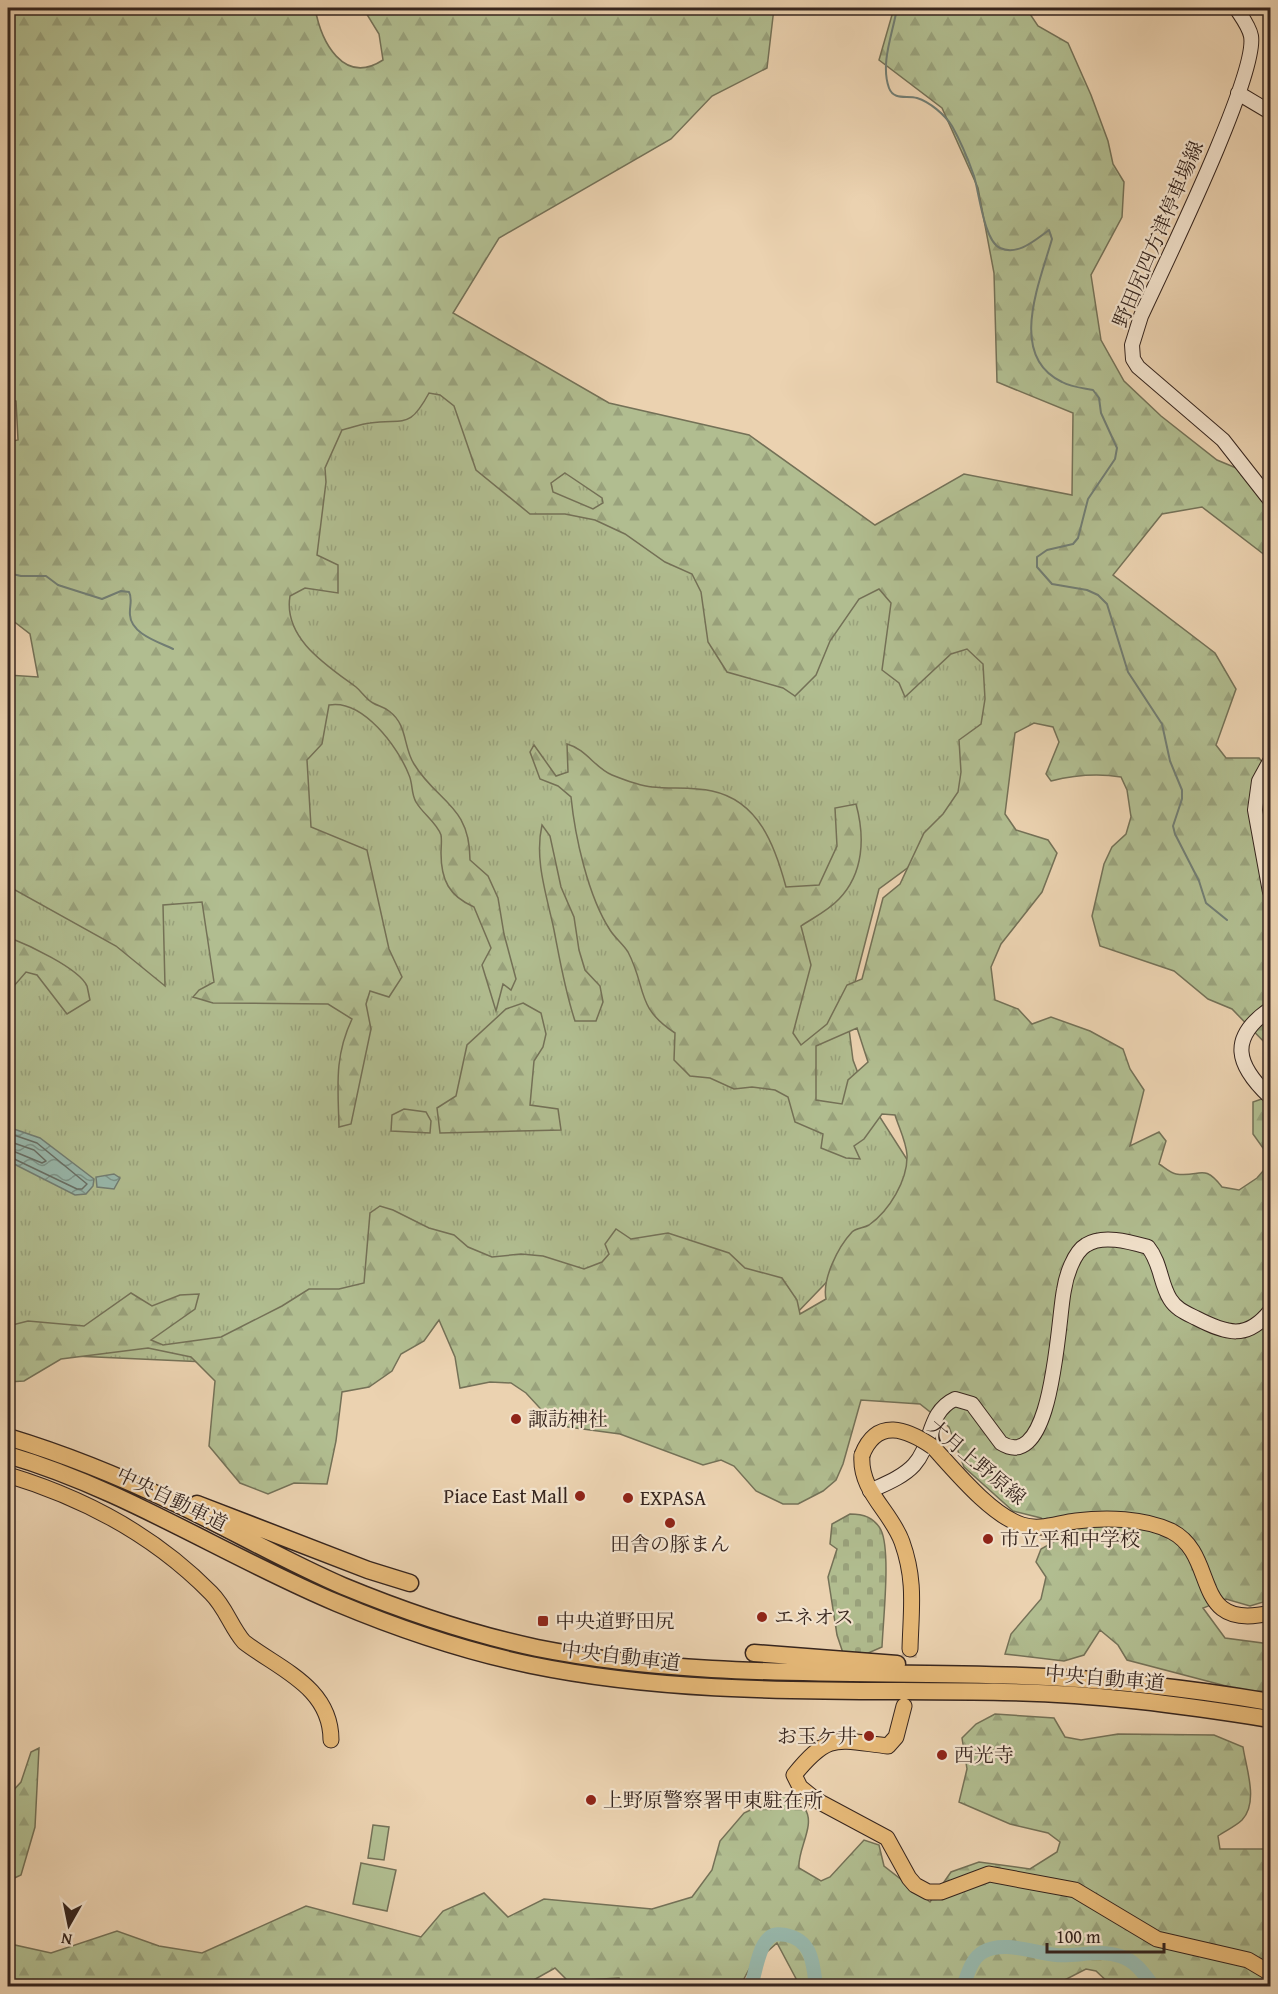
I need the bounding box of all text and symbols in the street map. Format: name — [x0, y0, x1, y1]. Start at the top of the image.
street label: 野田尻四方津停車場線 — [1105, 136, 1210, 332]
place label: 諏訪神社 — [528, 1404, 608, 1433]
marker: 諏訪神社 — [509, 1412, 523, 1426]
street label: 大月上野原線 — [922, 1412, 1033, 1511]
street label: 中央自動車道 — [112, 1459, 233, 1538]
place label: Piace East Mall — [443, 1481, 568, 1510]
place label: EXPASA — [640, 1483, 706, 1512]
marker: Piace East Mall — [573, 1489, 587, 1503]
marker: EXPASA — [621, 1491, 635, 1505]
marker: 田舎の豚まん — [663, 1516, 677, 1530]
place label: 市立平和中学校 — [1000, 1524, 1140, 1553]
place label: 田舎の豚まん — [610, 1529, 730, 1558]
marker: 市立平和中学校 — [981, 1532, 995, 1546]
place label: エネオス — [774, 1602, 854, 1631]
place label: 中央道野田尻 — [555, 1606, 675, 1635]
marker: エネオス — [755, 1610, 769, 1624]
marker: 中央道野田尻 — [536, 1614, 550, 1628]
street label: 中央自動車道 — [560, 1634, 682, 1677]
street label: 中央自動車道 — [1044, 1658, 1166, 1697]
place label: お玉ケ井 — [777, 1721, 857, 1750]
marker: お玉ケ井 — [862, 1729, 876, 1743]
place label: 西光寺 — [954, 1740, 1014, 1769]
marker: 西光寺 — [935, 1748, 949, 1762]
place label: 上野原警察署甲東駐在所 — [603, 1785, 823, 1814]
marker: 上野原警察署甲東駐在所 — [584, 1793, 598, 1807]
north arrow — [39, 1895, 99, 1955]
scale bar — [1047, 1916, 1164, 1954]
text: 100 m — [1056, 1923, 1101, 1950]
text: N — [59, 1927, 74, 1953]

